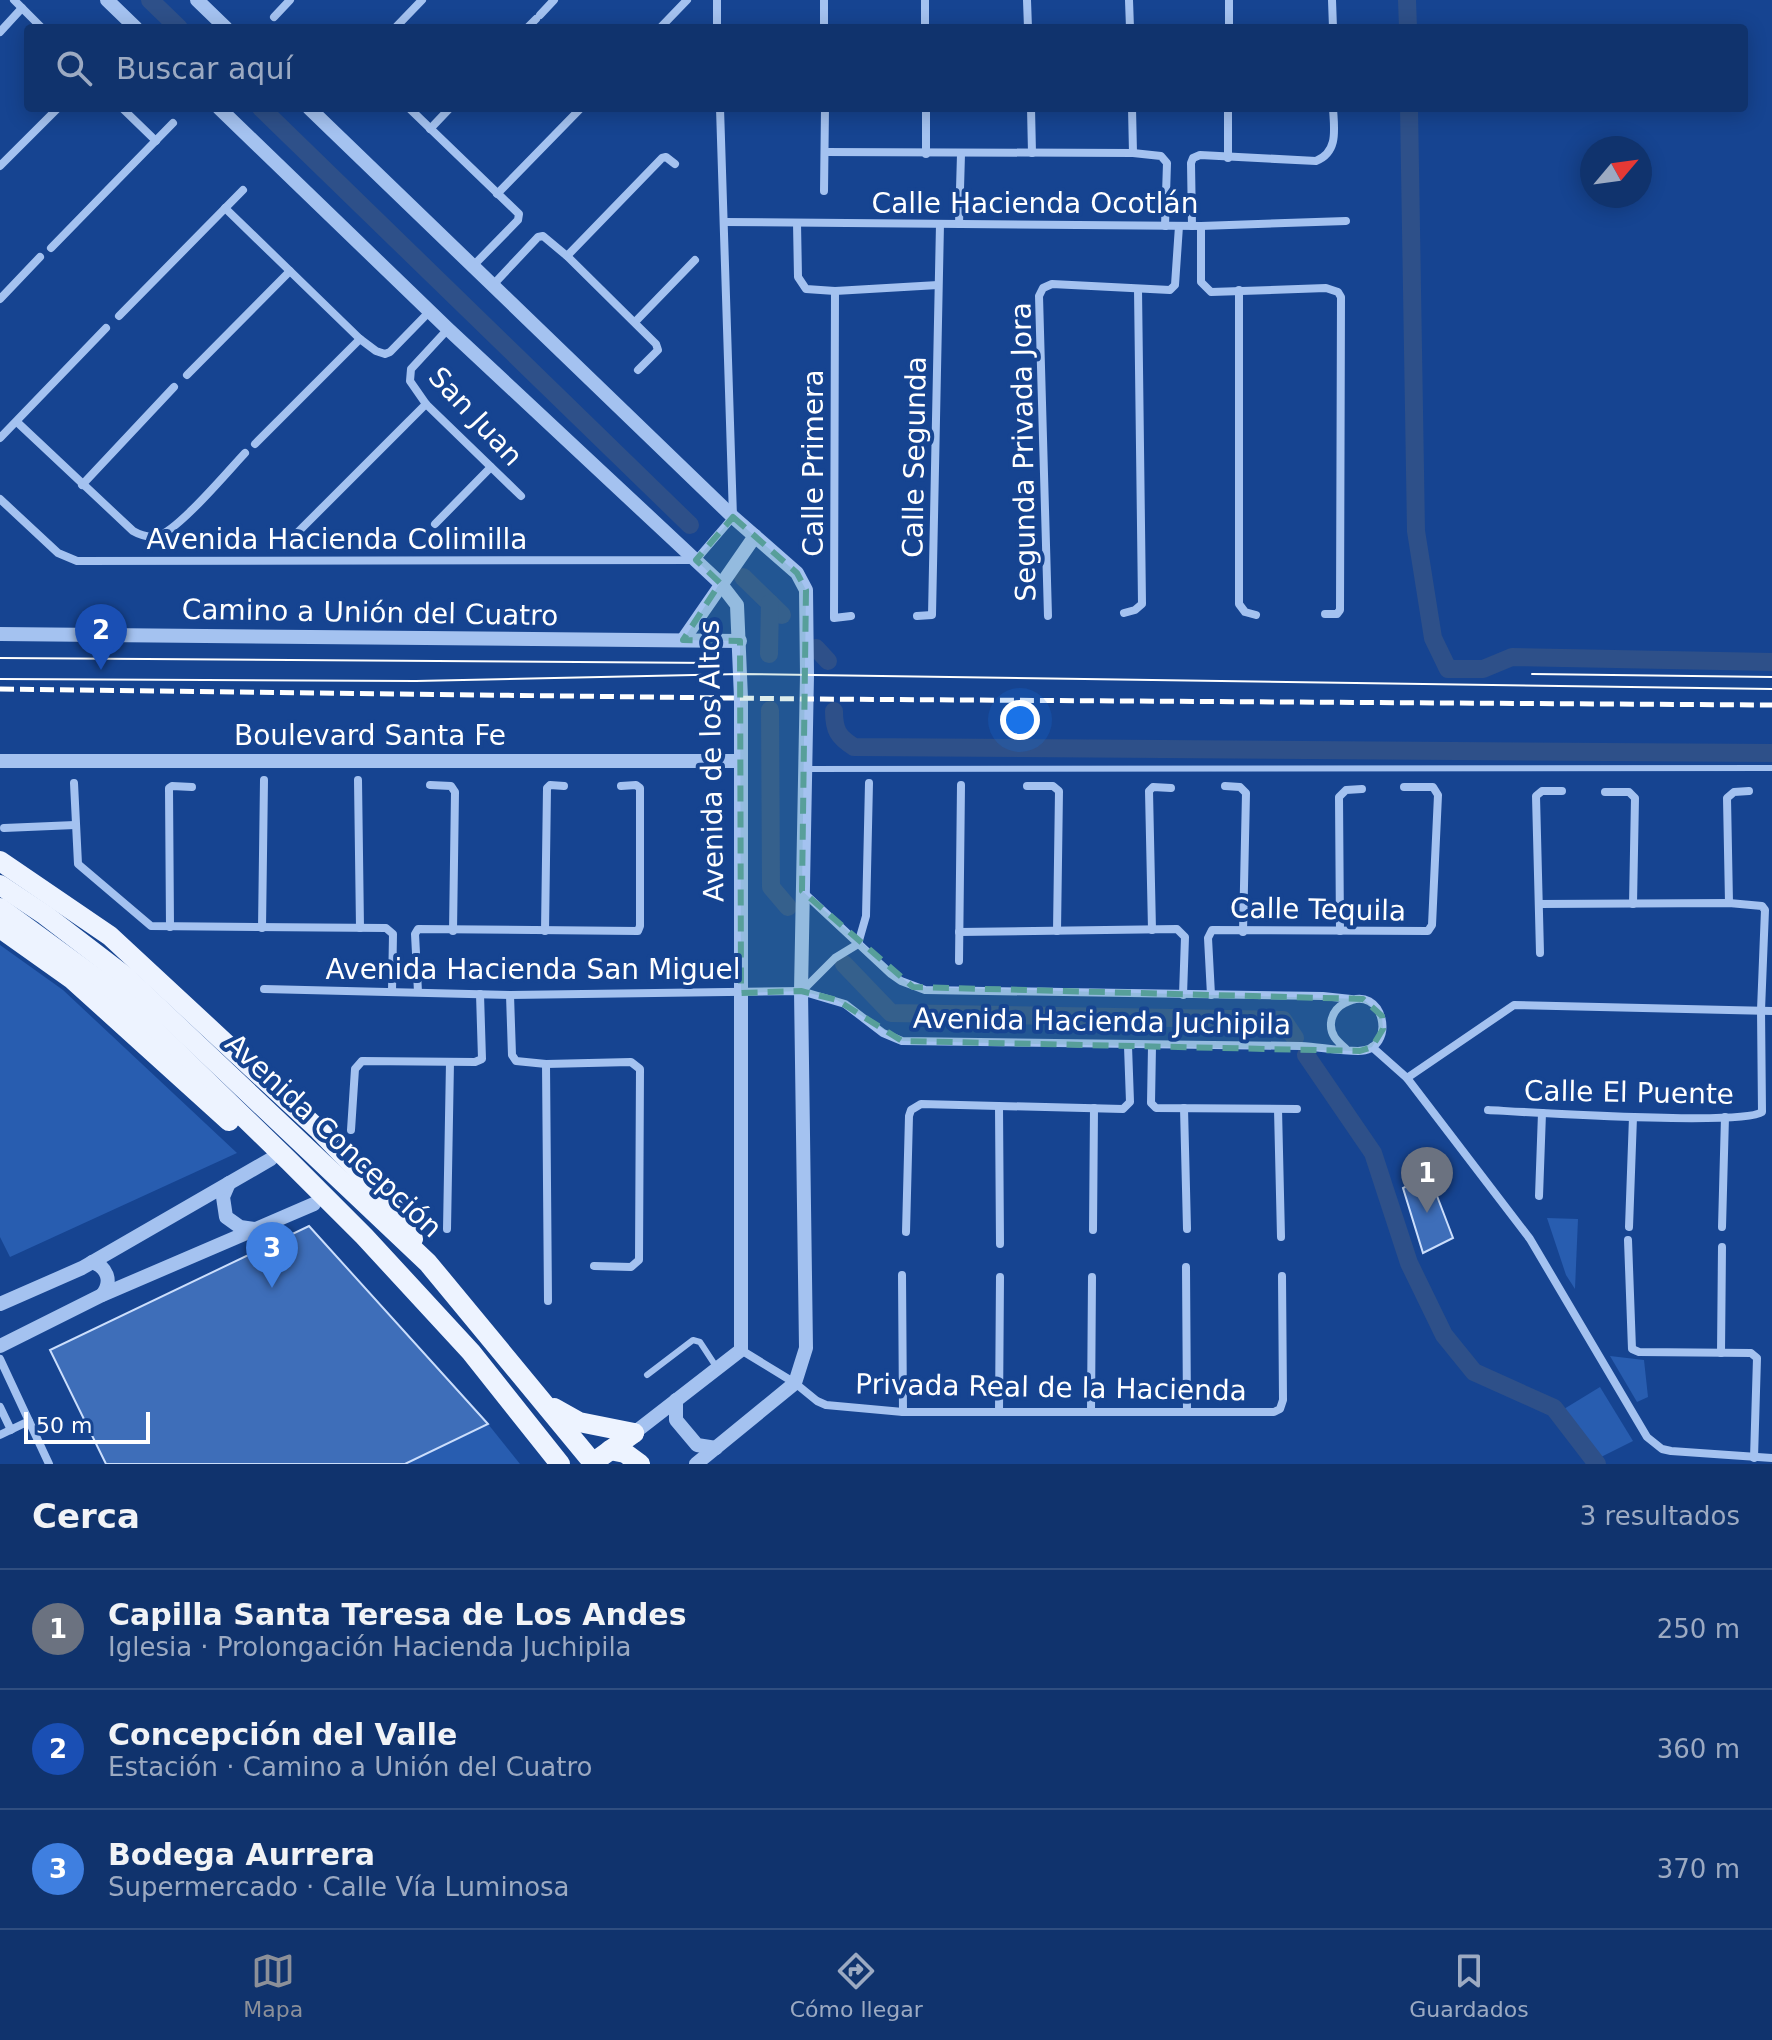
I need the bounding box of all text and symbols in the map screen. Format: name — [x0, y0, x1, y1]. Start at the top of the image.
search box — [24, 24, 1748, 112]
icon: search — [52, 46, 96, 90]
text: Buscar aquí — [116, 51, 293, 86]
north arrow — [1580, 136, 1652, 208]
street label: Calle Hacienda Ocotlán — [872, 187, 1198, 220]
street label: Segunda Privada Jora — [1004, 302, 1043, 602]
street label: Calle Segunda — [896, 356, 933, 558]
street label: San Juan — [422, 360, 529, 472]
street label: Calle Primera — [797, 369, 830, 557]
street label: Avenida Hacienda Colimilla — [147, 523, 527, 556]
street label: Camino a Unión del Cuatro — [181, 593, 559, 632]
pin: 2 — [75, 604, 127, 670]
street label: Avenida de los Altos — [693, 619, 730, 903]
your location — [1000, 700, 1040, 740]
street label: Boulevard Santa Fe — [234, 719, 506, 752]
street label: Calle Tequila — [1230, 891, 1406, 928]
street label: Avenida Hacienda San Miguel — [326, 953, 740, 986]
street label: Avenida Hacienda Juchipila — [913, 1002, 1291, 1041]
street label: Avenida Concepción — [219, 1027, 449, 1244]
street label: Calle El Puente — [1524, 1074, 1734, 1111]
pin: 1 — [1401, 1147, 1453, 1213]
pin: 3 — [246, 1222, 298, 1288]
street label: Privada Real de la Hacienda — [855, 1368, 1247, 1407]
scale bar — [24, 1408, 150, 1444]
text: 50 m — [36, 1413, 92, 1438]
text: Cerca — [32, 1496, 140, 1536]
text: 3 resultados — [1580, 1501, 1740, 1531]
text: Capilla Santa Teresa de Los Andes — [108, 1597, 687, 1632]
text: 1 — [49, 1614, 67, 1644]
text: 250 m — [1657, 1614, 1740, 1644]
text: Iglesia · Prolongación Hacienda Juchipila — [108, 1632, 632, 1662]
text: Concepción del Valle — [108, 1717, 457, 1752]
text: 2 — [49, 1734, 67, 1764]
text: 360 m — [1657, 1734, 1740, 1764]
text: Estación · Camino a Unión del Cuatro — [108, 1752, 592, 1782]
text: Bodega Aurrera — [108, 1837, 375, 1872]
text: 3 — [49, 1854, 67, 1884]
text: 370 m — [1657, 1854, 1740, 1884]
text: Supermercado · Calle Vía Luminosa — [108, 1872, 570, 1902]
tab: Mapa — [243, 1949, 303, 2022]
tab: Cómo llegar — [790, 1949, 923, 2022]
tab: Guardados — [1409, 1949, 1529, 2022]

